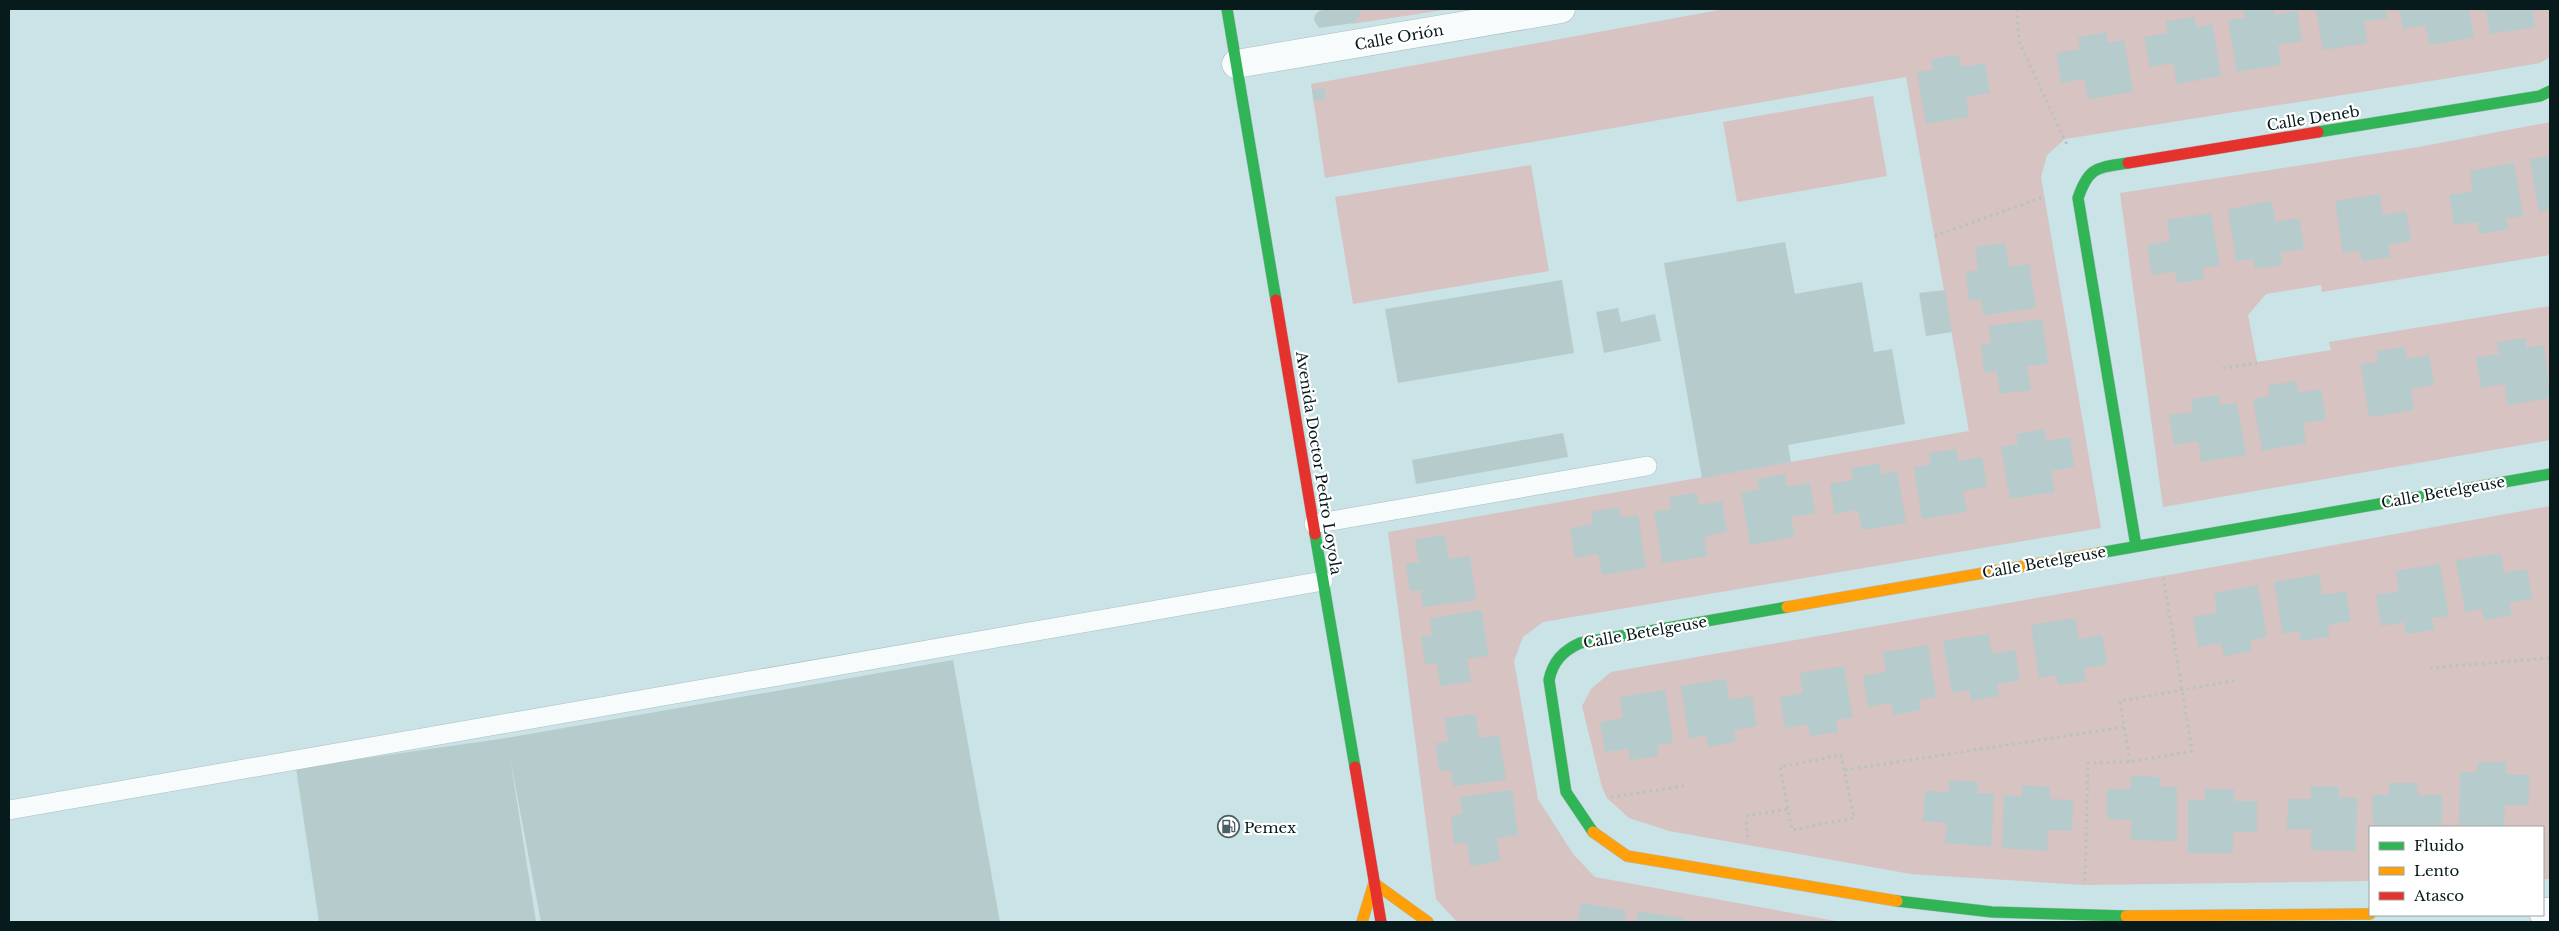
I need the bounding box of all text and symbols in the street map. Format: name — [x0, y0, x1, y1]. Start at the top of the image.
street label: Calle Orión — [1353, 20, 1445, 54]
street label: Calle Deneb — [2265, 101, 2361, 135]
street label: Avenida Doctor Pedro Loyola — [1292, 349, 1346, 577]
street label: Calle Betelgeuse — [2380, 472, 2506, 512]
street label: Calle Betelgeuse — [1981, 542, 2107, 582]
street label: Calle Betelgeuse — [1582, 612, 1708, 652]
fuel station icon: Pemex — [1216, 815, 1240, 839]
place label: Pemex — [1244, 818, 1296, 837]
legend — [2369, 826, 2544, 916]
text: Fluido — [2414, 836, 2464, 855]
text: Lento — [2414, 861, 2460, 880]
text: Atasco — [2413, 886, 2464, 905]

